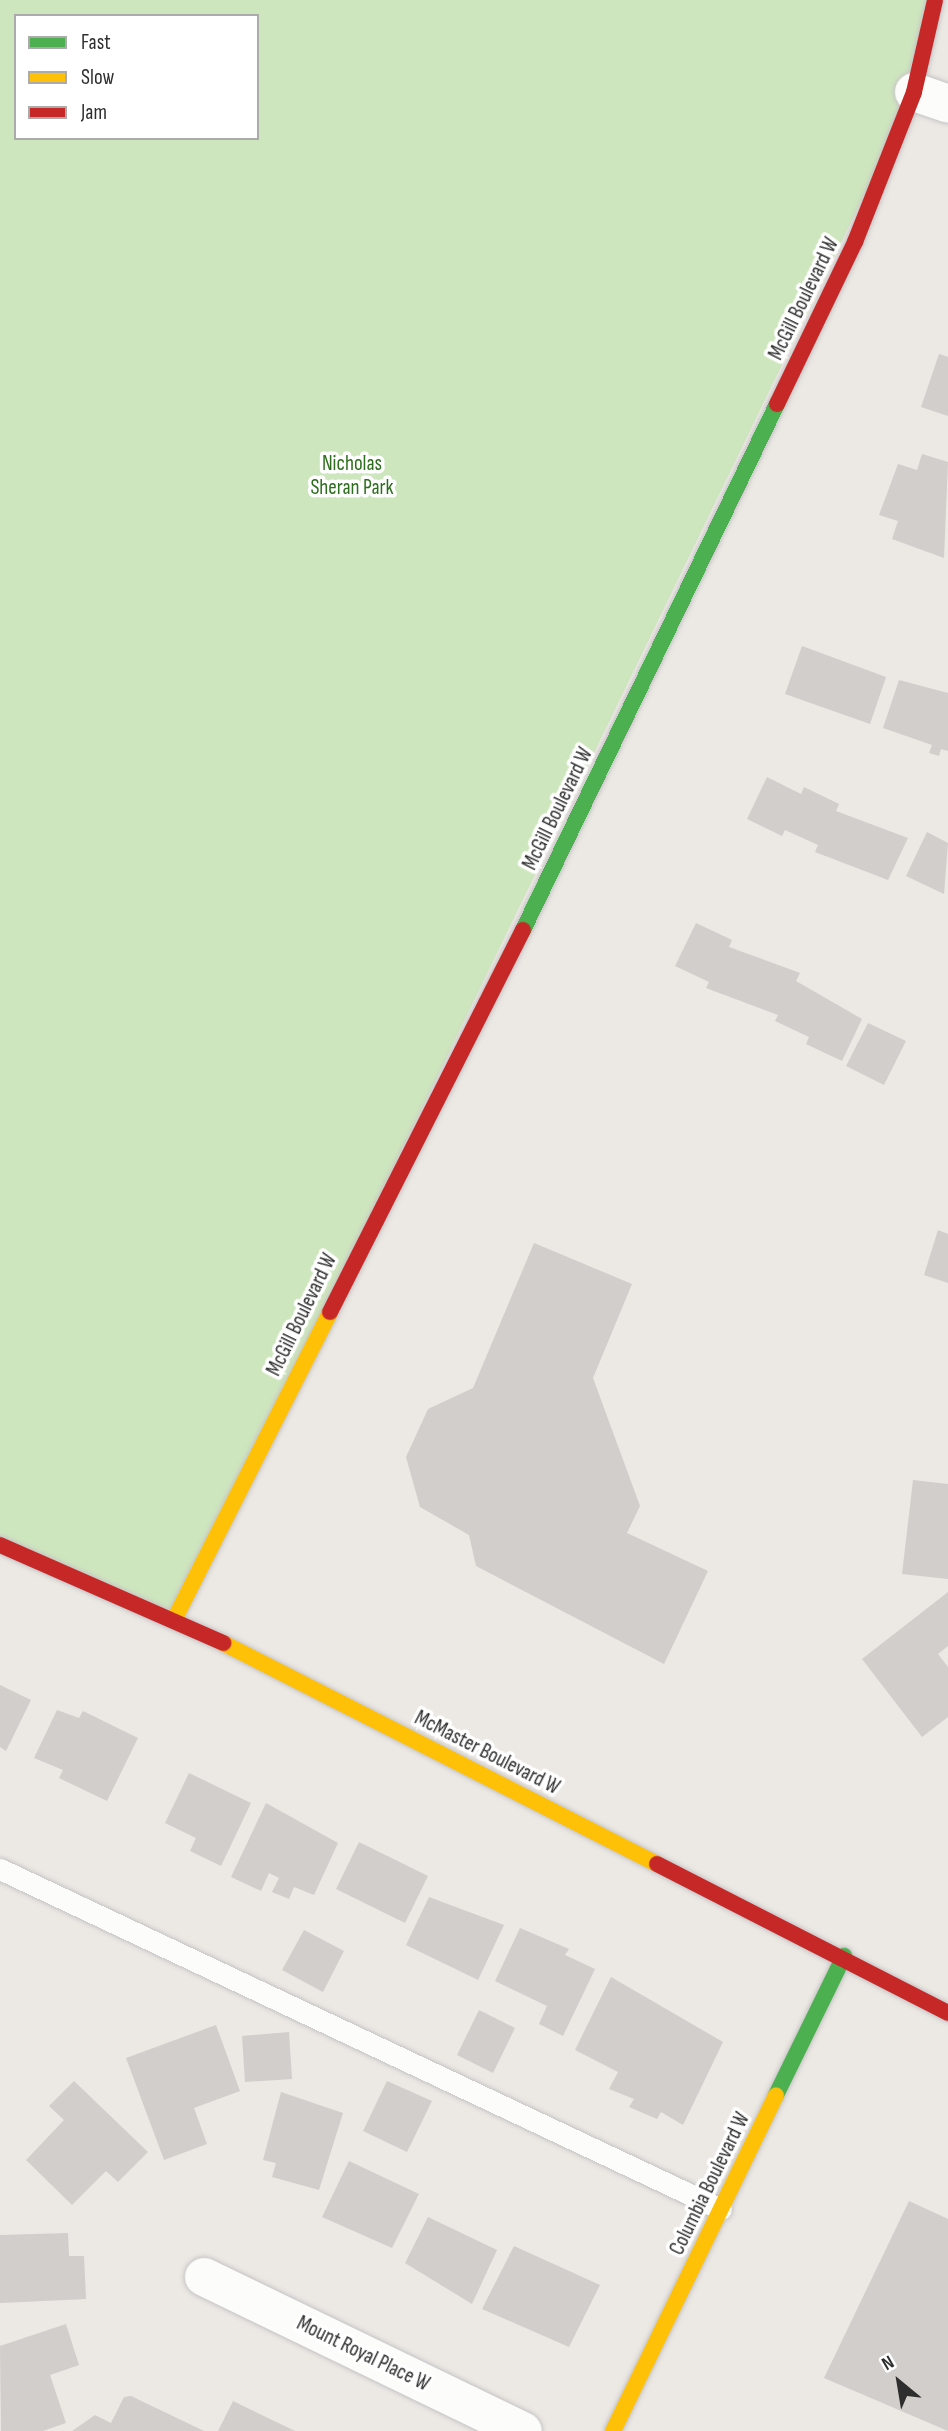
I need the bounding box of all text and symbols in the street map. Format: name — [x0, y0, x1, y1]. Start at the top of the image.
legend — [14, 14, 259, 140]
text: Fast — [81, 30, 111, 55]
text: Slow — [81, 65, 114, 90]
text: Jam — [81, 100, 107, 125]
street label: McGill Boulevard W — [764, 234, 844, 364]
park label: Nicholas Sheran Park — [310, 451, 394, 501]
street label: McGill Boulevard W — [518, 744, 598, 874]
street label: McGill Boulevard W — [262, 1250, 342, 1380]
street label: McMaster Boulevard W — [410, 1706, 564, 1800]
street label: Columbia Boulevard W — [665, 2109, 755, 2259]
street label: Mount Royal Place W — [293, 2311, 433, 2397]
north arrow — [864, 2347, 934, 2417]
text: N — [878, 2351, 898, 2376]

